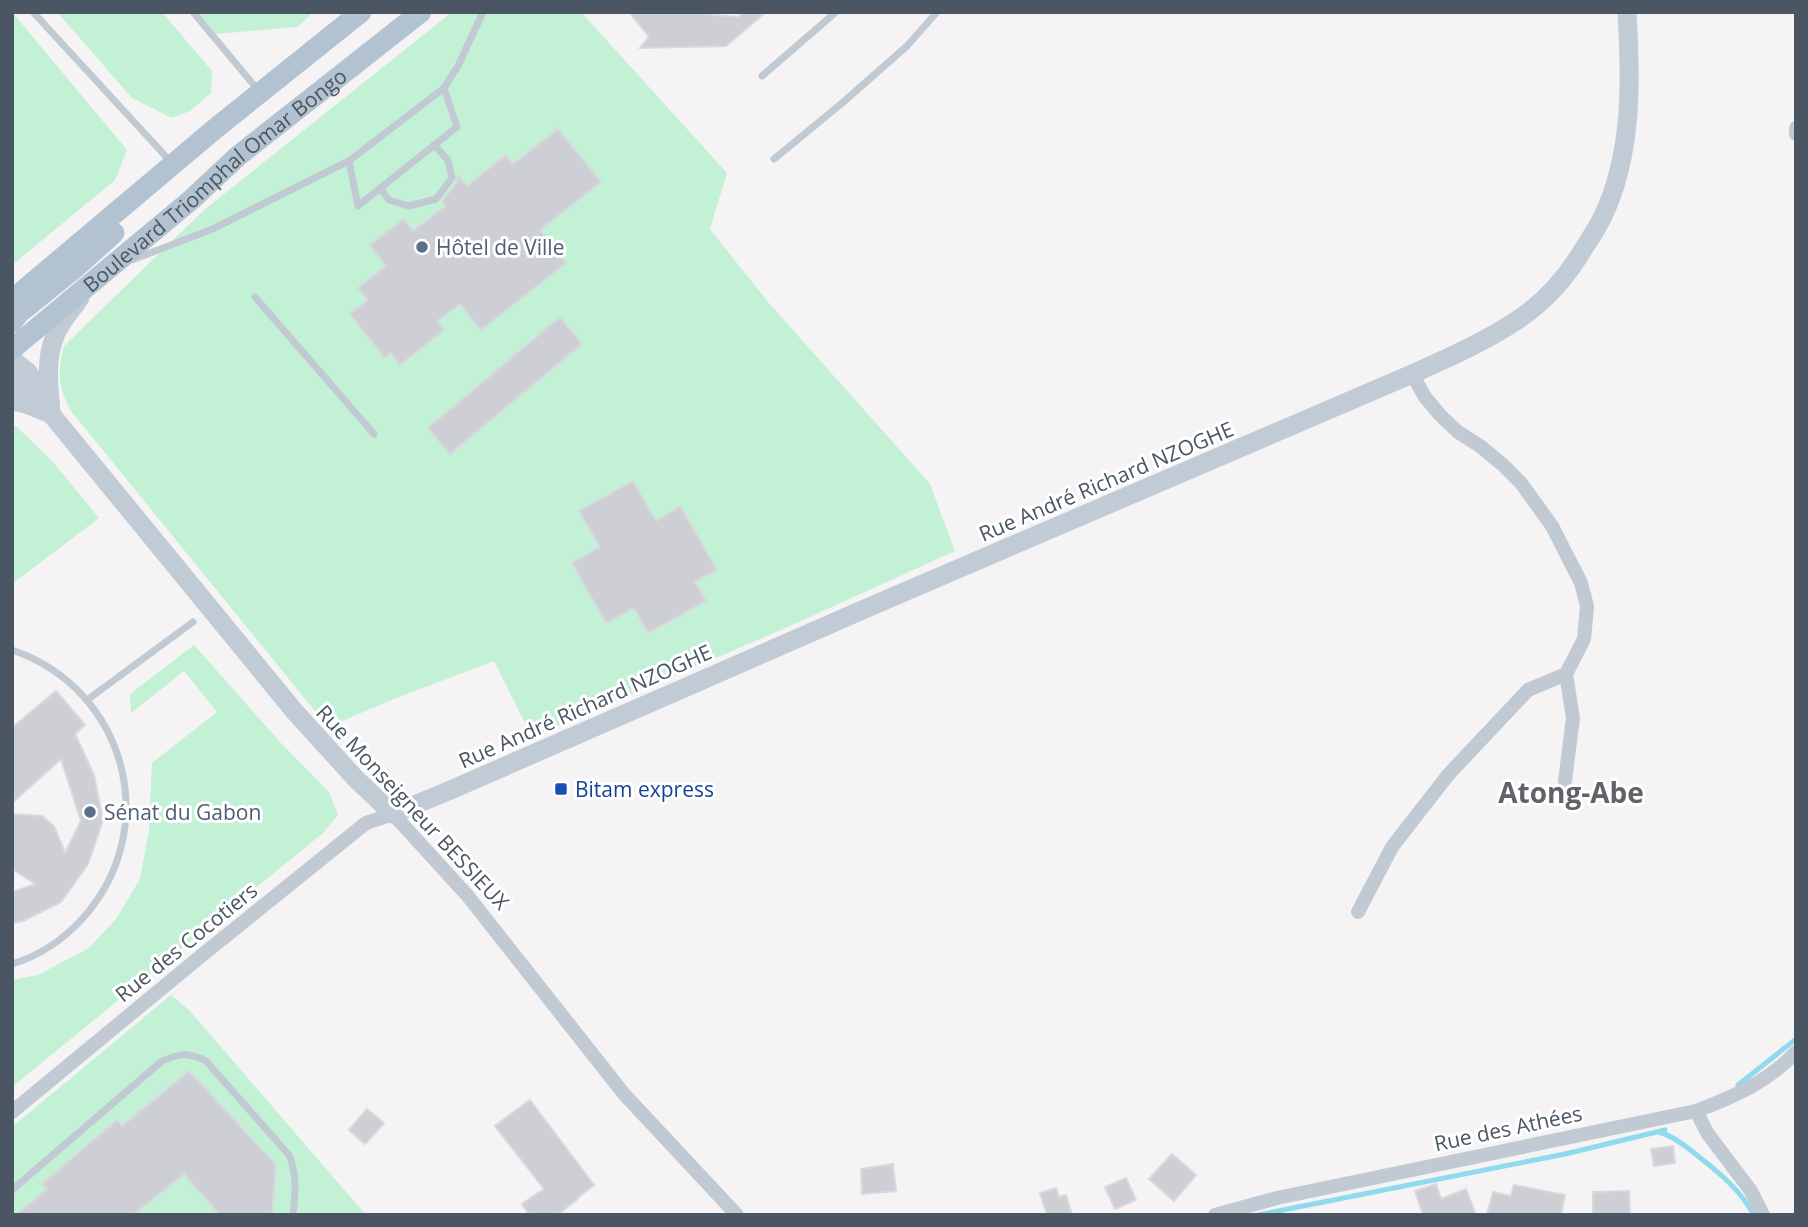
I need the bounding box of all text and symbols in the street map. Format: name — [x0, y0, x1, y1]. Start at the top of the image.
street label: Boulevard Triomphal Omar Bongo — [77, 62, 352, 298]
place label: Hôtel de Ville — [436, 233, 564, 261]
marker: Hôtel de Ville — [414, 239, 430, 255]
street label: Rue André Richard NZOGHE — [974, 415, 1238, 547]
street label: Rue André Richard NZOGHE — [454, 637, 716, 775]
street label: Rue Monseigneur BESSIEUX — [310, 698, 516, 916]
district label: Atong-Abe — [1498, 773, 1644, 811]
place label: Bitam express — [575, 775, 714, 803]
marker: Bitam express — [553, 781, 569, 797]
place label: Sénat du Gabon — [104, 798, 261, 826]
marker: Sénat du Gabon — [82, 804, 98, 820]
street label: Rue des Cocotiers — [109, 876, 263, 1008]
street label: Rue des Athées — [1432, 1099, 1584, 1157]

